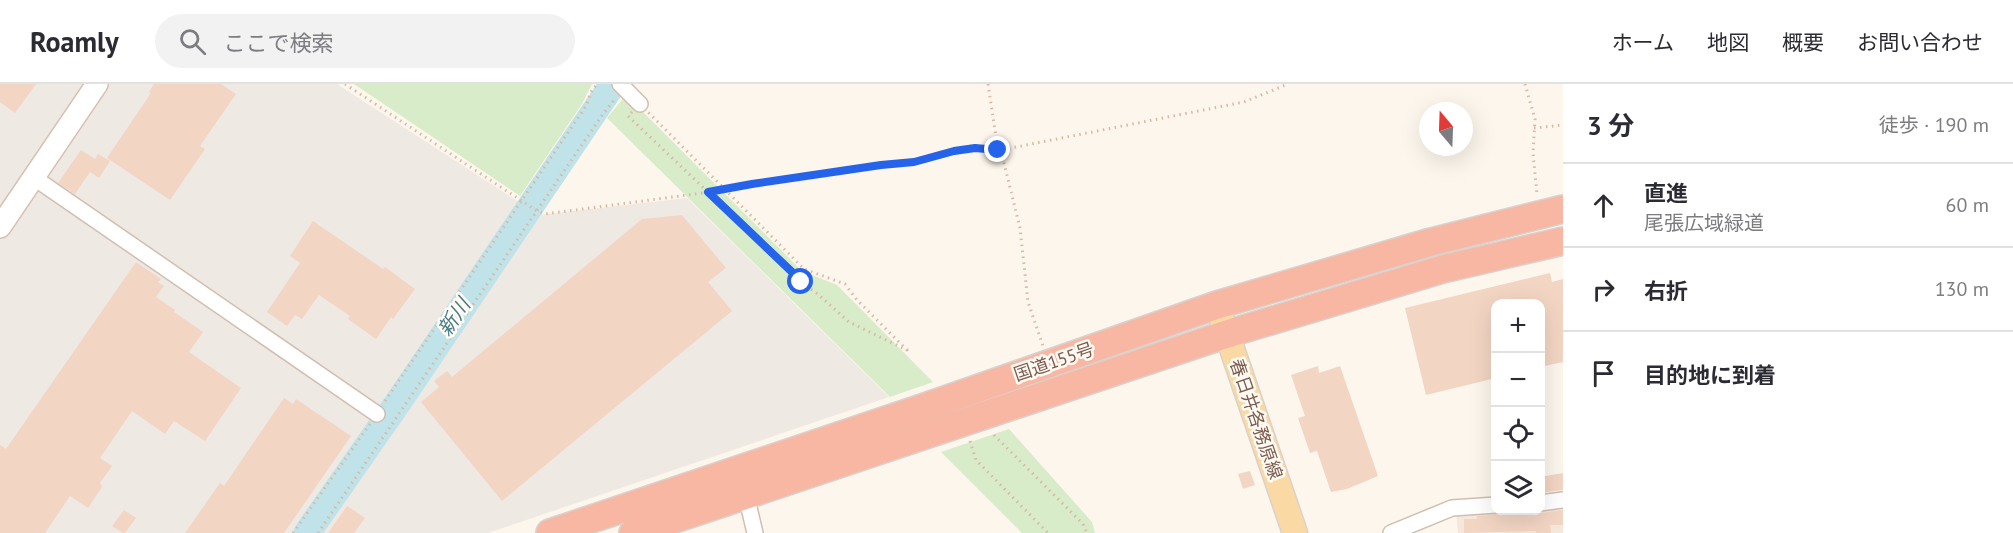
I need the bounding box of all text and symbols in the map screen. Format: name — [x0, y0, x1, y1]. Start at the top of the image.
search box — [155, 14, 575, 68]
text: Roamly — [30, 23, 119, 60]
icon: search — [176, 25, 209, 58]
text: ここで検索 — [224, 29, 334, 57]
text: ホーム — [1612, 29, 1674, 56]
text: 地図 — [1707, 29, 1749, 56]
text: 概要 — [1782, 29, 1824, 56]
text: お問い合わせ — [1857, 29, 1983, 56]
north arrow — [1419, 102, 1473, 156]
text: 3 分 — [1587, 109, 1634, 142]
text: 徒歩 · 190 m — [1879, 112, 1989, 138]
route end — [984, 136, 1010, 162]
text: 直進 — [1644, 179, 1688, 207]
icon: ahead — [1587, 189, 1620, 222]
text: 60 m — [1946, 192, 1989, 218]
text: 尾張広域緑道 — [1644, 210, 1764, 236]
route start — [787, 268, 813, 294]
icon: right — [1587, 273, 1620, 306]
text: 130 m — [1935, 276, 1989, 302]
text: 右折 — [1644, 277, 1688, 305]
water label: 新川 — [432, 291, 477, 341]
map controls — [1491, 299, 1545, 515]
button: + — [1491, 299, 1545, 353]
street label: 国道155号 — [1011, 337, 1097, 386]
button: − — [1491, 353, 1545, 407]
street label: 春日井各務原線 — [1225, 356, 1288, 482]
icon: arrive — [1587, 357, 1620, 390]
text: 目的地に到着 — [1644, 361, 1776, 389]
button: locate — [1491, 407, 1545, 461]
button: layers — [1491, 461, 1545, 515]

